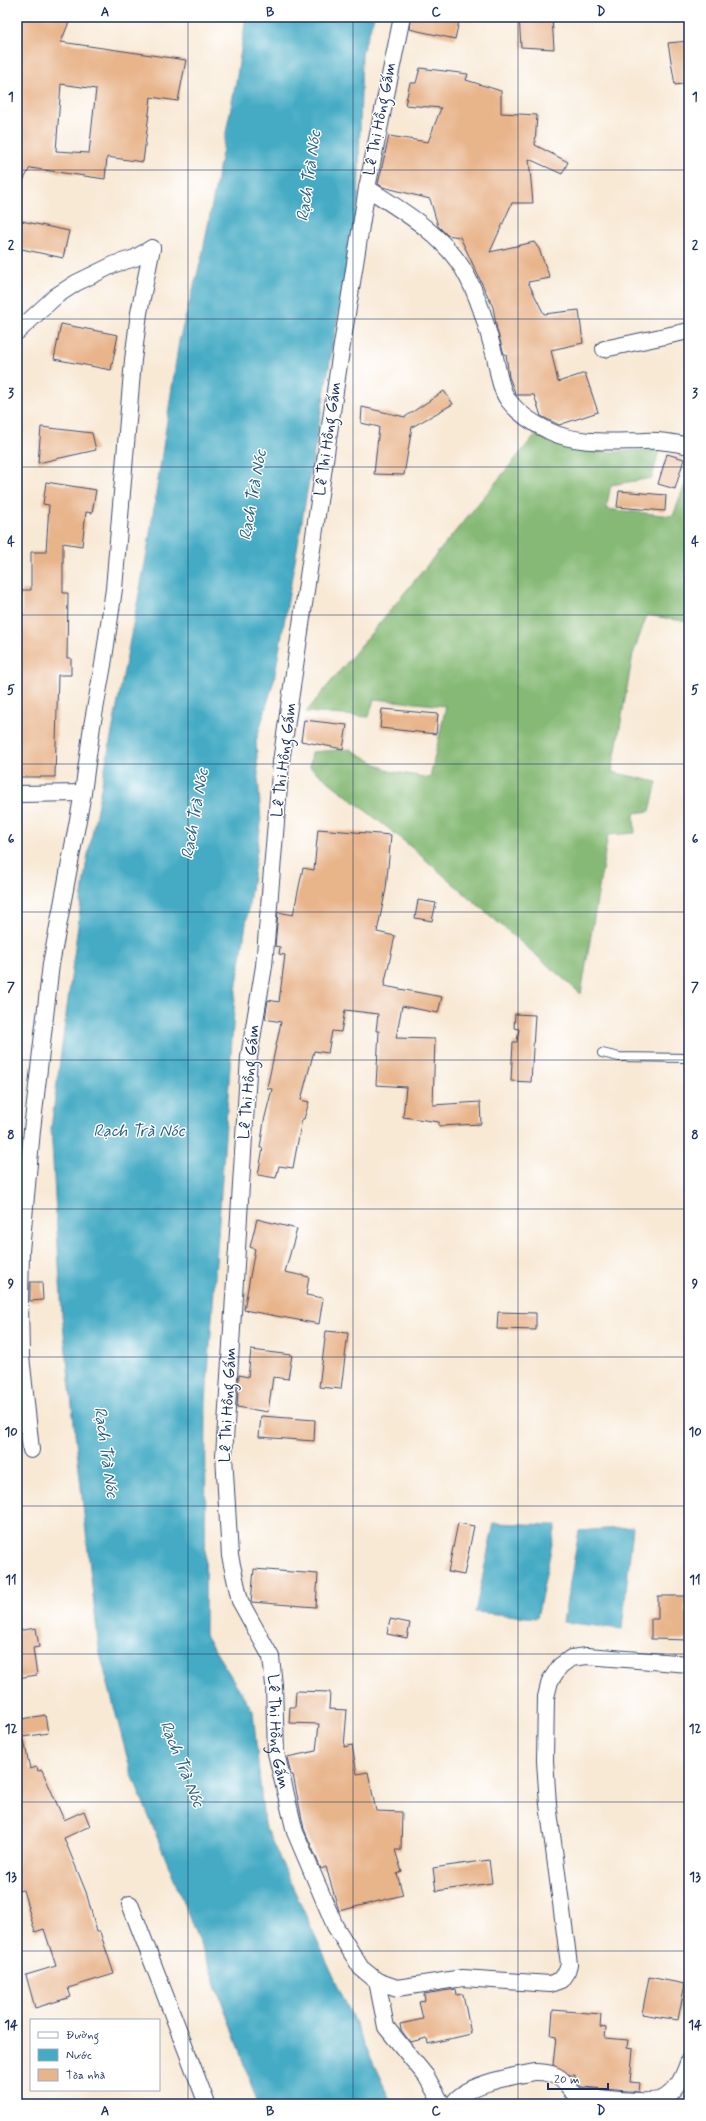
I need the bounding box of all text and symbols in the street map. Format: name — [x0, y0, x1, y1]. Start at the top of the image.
text: A — [101, 4, 109, 21]
text: B — [266, 4, 275, 21]
text: C — [431, 4, 441, 21]
text: D — [597, 4, 606, 21]
street label: Lê Thị Hồng Gấm — [359, 61, 402, 178]
text: 1 — [8, 89, 14, 106]
text: 1 — [692, 89, 698, 106]
water label: Rạch Trà Nóc — [292, 128, 326, 223]
text: 2 — [8, 237, 15, 254]
text: 2 — [692, 237, 699, 254]
street label: Lê Thị Hồng Gấm — [310, 381, 347, 498]
text: 3 — [8, 385, 14, 402]
text: 3 — [692, 385, 698, 402]
water label: Rạch Trà Nóc — [234, 447, 272, 542]
text: 4 — [7, 534, 15, 551]
text: 4 — [691, 534, 699, 551]
text: 5 — [7, 682, 15, 699]
text: 5 — [691, 682, 699, 699]
street label: Lê Thị Hồng Gấm — [267, 702, 302, 819]
water label: Rạch Trà Nóc — [176, 766, 214, 861]
text: 6 — [8, 831, 15, 848]
text: 6 — [692, 831, 699, 848]
text: 7 — [7, 979, 15, 996]
text: 7 — [691, 979, 699, 996]
street label: Lê Thị Hồng Gấm — [234, 1024, 265, 1140]
water label: Rạch Trà Nóc — [93, 1120, 186, 1142]
text: 8 — [7, 1127, 15, 1144]
text: 8 — [691, 1127, 699, 1144]
text: 9 — [8, 1276, 15, 1293]
text: 9 — [692, 1276, 699, 1293]
street label: Lê Thị Hồng Gấm — [215, 1347, 242, 1463]
water label: Rạch Trà Nóc — [89, 1405, 123, 1500]
text: 10 — [4, 1424, 18, 1441]
text: 10 — [688, 1424, 702, 1441]
text: 11 — [5, 1572, 17, 1589]
text: 11 — [689, 1572, 701, 1589]
street label: Lê Thị Hồng Gấm — [262, 1673, 295, 1791]
water label: Rạch Trà Nóc — [155, 1717, 210, 1812]
text: 12 — [5, 1721, 17, 1738]
text: 12 — [689, 1721, 701, 1738]
text: 13 — [5, 1869, 17, 1886]
text: 13 — [689, 1869, 701, 1886]
text: 14 — [4, 2017, 18, 2034]
text: 14 — [688, 2017, 702, 2034]
legend — [30, 2019, 160, 2091]
text: Đường — [66, 2028, 99, 2045]
text: Nước — [66, 2048, 92, 2064]
scale bar — [548, 2065, 608, 2091]
text: Tòa nhà — [66, 2068, 106, 2084]
text: 20 m — [554, 2072, 580, 2088]
text: A — [101, 2103, 109, 2120]
text: B — [266, 2103, 275, 2120]
text: C — [431, 2103, 441, 2120]
text: D — [597, 2103, 606, 2120]

